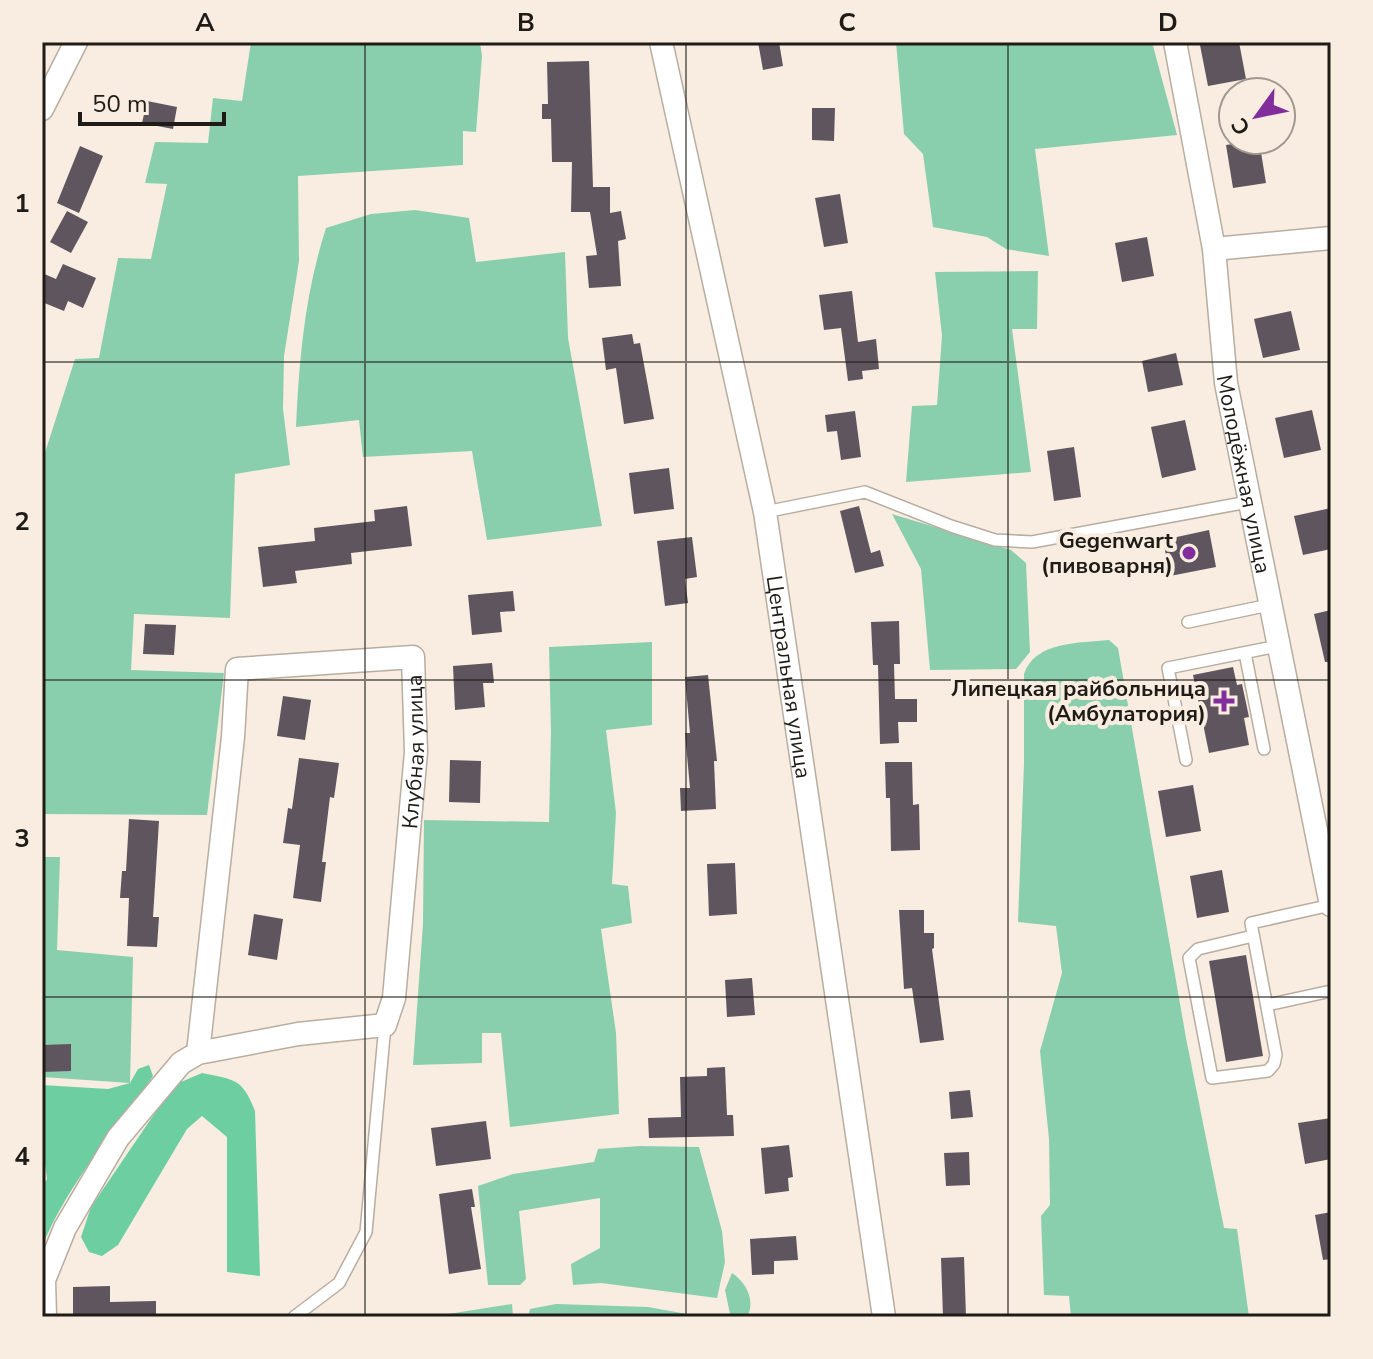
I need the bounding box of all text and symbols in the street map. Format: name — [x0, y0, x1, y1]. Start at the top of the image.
text: A — [195, 5, 215, 40]
text: B — [517, 5, 535, 40]
text: C — [838, 5, 856, 40]
text: D — [1158, 5, 1178, 40]
scale bar — [80, 76, 224, 126]
north arrow — [1217, 76, 1297, 156]
text: 50 m — [92, 88, 148, 120]
text: С — [1224, 112, 1258, 141]
text: 1 — [14, 186, 30, 221]
street label: Молодёжная улица — [1209, 372, 1278, 576]
text: 2 — [14, 504, 30, 539]
place label: Gegenwart (пивоварня) — [1041, 526, 1174, 581]
marker: Gegenwart (пивоварня) — [1180, 544, 1198, 562]
street label: Центральная улица — [759, 573, 818, 781]
street label: Клубная улица — [395, 674, 432, 830]
place label: Липецкая райбольница (Амбулатория) — [951, 674, 1206, 729]
marker: Липецкая райбольница (Амбулатория) — [1213, 690, 1235, 712]
text: 3 — [14, 821, 30, 856]
text: 4 — [14, 1139, 30, 1174]

